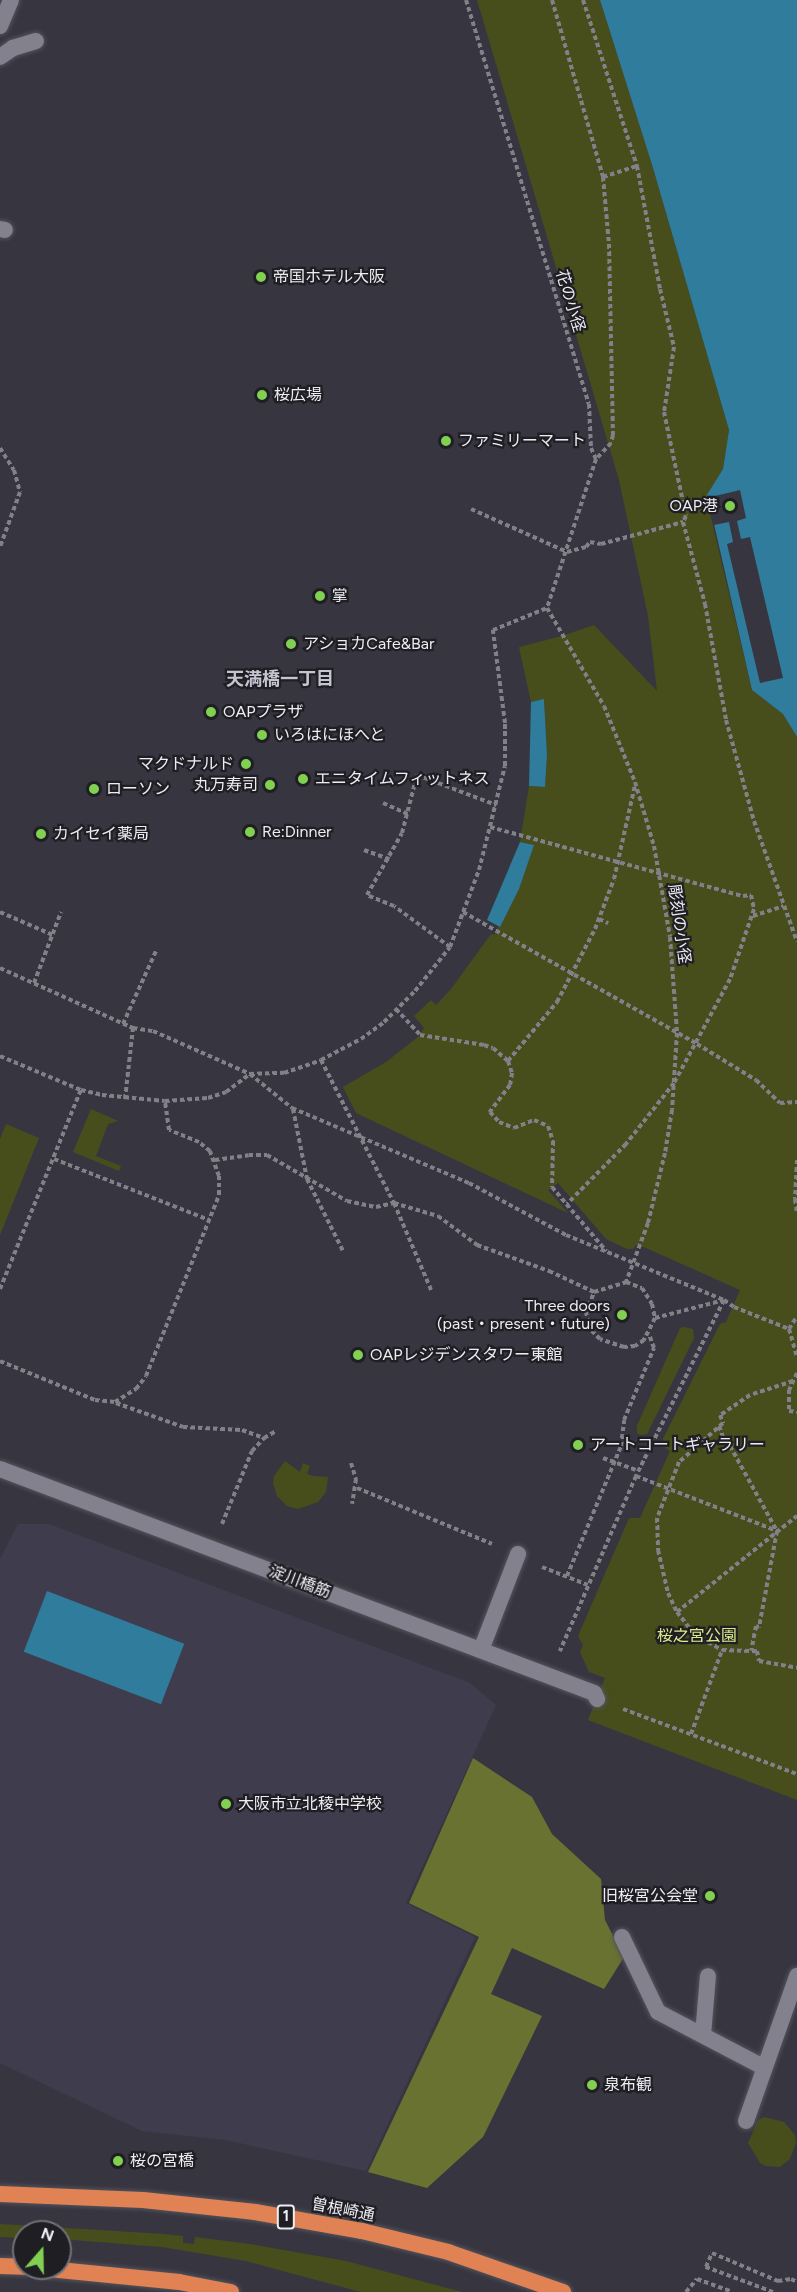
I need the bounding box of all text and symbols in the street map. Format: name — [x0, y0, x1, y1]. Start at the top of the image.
place label: 帝国ホテル大阪 — [273, 267, 385, 287]
street label: 花の小径 — [551, 268, 589, 334]
marker: 帝国ホテル大阪 — [254, 270, 268, 284]
place label: 桜広場 — [274, 385, 322, 405]
marker: 桜広場 — [255, 388, 269, 402]
place label: ファミリーマート — [458, 431, 586, 451]
marker: ファミリーマート — [439, 434, 453, 448]
place label: OAP港 — [669, 496, 718, 516]
marker: OAP港 — [723, 499, 737, 513]
place label: 掌 — [332, 586, 348, 606]
marker: 掌 — [313, 589, 327, 603]
place label: アショカCafe&Bar — [303, 634, 435, 654]
marker: アショカCafe&Bar — [284, 637, 298, 651]
district label: 天満橋一丁目 — [226, 668, 334, 690]
place label: OAPプラザ — [223, 702, 304, 722]
marker: OAPプラザ — [204, 705, 218, 719]
place label: いろはにほへと — [274, 725, 386, 745]
marker: いろはにほへと — [255, 728, 269, 742]
place label: マクドナルド — [138, 754, 234, 774]
marker: マクドナルド — [239, 757, 253, 771]
place label: エニタイムフィットネス — [315, 769, 491, 789]
marker: エニタイムフィットネス — [296, 772, 310, 786]
place label: 丸万寿司 — [194, 775, 258, 795]
marker: 丸万寿司 — [263, 778, 277, 792]
place label: ローソン — [106, 779, 170, 799]
marker: ローソン — [87, 782, 101, 796]
place label: Re:Dinner — [262, 822, 332, 842]
place label: カイセイ薬局 — [53, 824, 149, 844]
marker: Re:Dinner — [243, 825, 257, 839]
marker: カイセイ薬局 — [34, 827, 48, 841]
street label: 彫刻の小径 — [664, 883, 694, 965]
place label: Three doors (past・present・future) — [437, 1296, 610, 1334]
marker: Three doors (past・present・future) — [615, 1308, 629, 1322]
place label: OAPレジデンスタワー東館 — [370, 1345, 563, 1365]
marker: OAPレジデンスタワー東館 — [351, 1348, 365, 1362]
place label: アートコートギャラリー — [590, 1435, 765, 1455]
marker: アートコートギャラリー — [571, 1438, 585, 1452]
street label: 淀川橋筋 — [267, 1562, 333, 1602]
park label: 桜之宮公園 — [657, 1626, 737, 1646]
place label: 大阪市立北稜中学校 — [238, 1794, 382, 1814]
marker: 大阪市立北稜中学校 — [219, 1797, 233, 1811]
place label: 旧桜宮公会堂 — [602, 1886, 698, 1906]
marker: 旧桜宮公会堂 — [703, 1889, 717, 1903]
place label: 泉布観 — [604, 2075, 652, 2095]
marker: 泉布観 — [585, 2078, 599, 2092]
place label: 桜の宮橋 — [130, 2151, 194, 2171]
marker: 桜の宮橋 — [111, 2154, 125, 2168]
street label: 曽根崎通 — [310, 2194, 376, 2226]
road number: 1 — [276, 2205, 296, 2229]
north arrow — [12, 2220, 72, 2280]
text: N — [39, 2223, 57, 2246]

